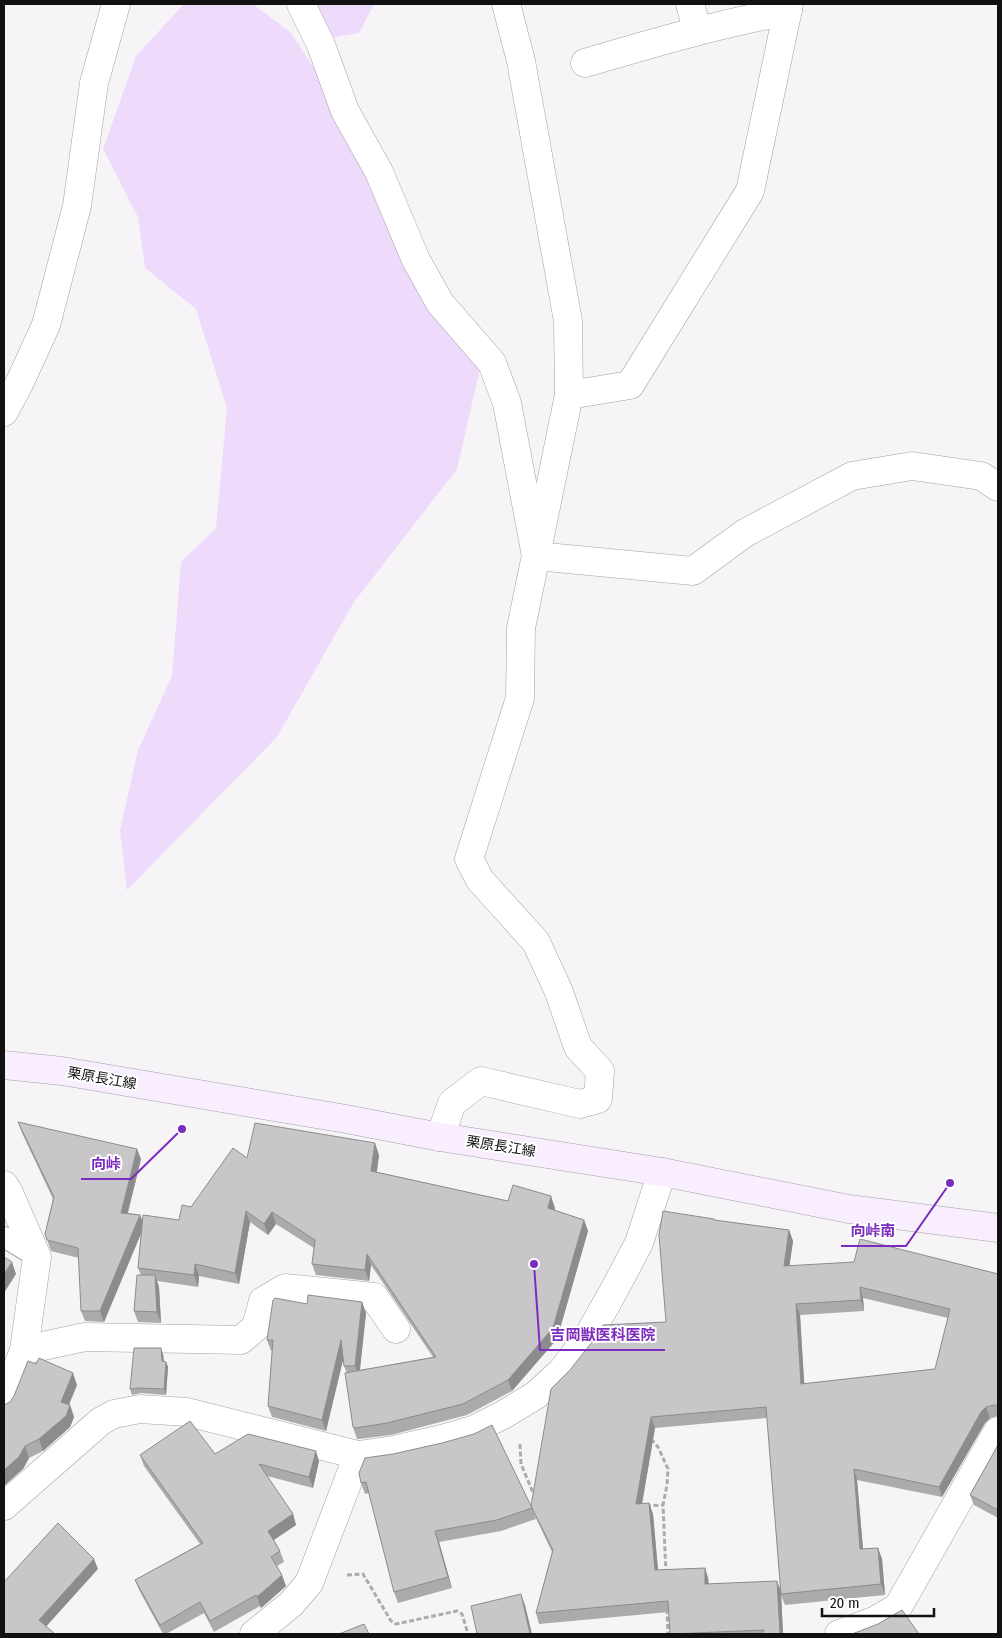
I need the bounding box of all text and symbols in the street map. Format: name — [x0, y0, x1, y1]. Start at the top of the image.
street label: 栗原長江線 — [66, 1064, 138, 1093]
street label: 栗原長江線 — [465, 1133, 537, 1160]
callout: 向峠 — [81, 1149, 131, 1179]
text: 向峠 — [91, 1155, 121, 1173]
callout: 向峠南 — [841, 1216, 906, 1246]
text: 向峠南 — [850, 1222, 896, 1240]
callout: 吉岡獣医科医院 — [540, 1320, 665, 1350]
text: 吉岡獣医科医院 — [550, 1326, 656, 1344]
scale bar — [822, 1586, 934, 1618]
text: 20 m — [830, 1594, 860, 1612]

